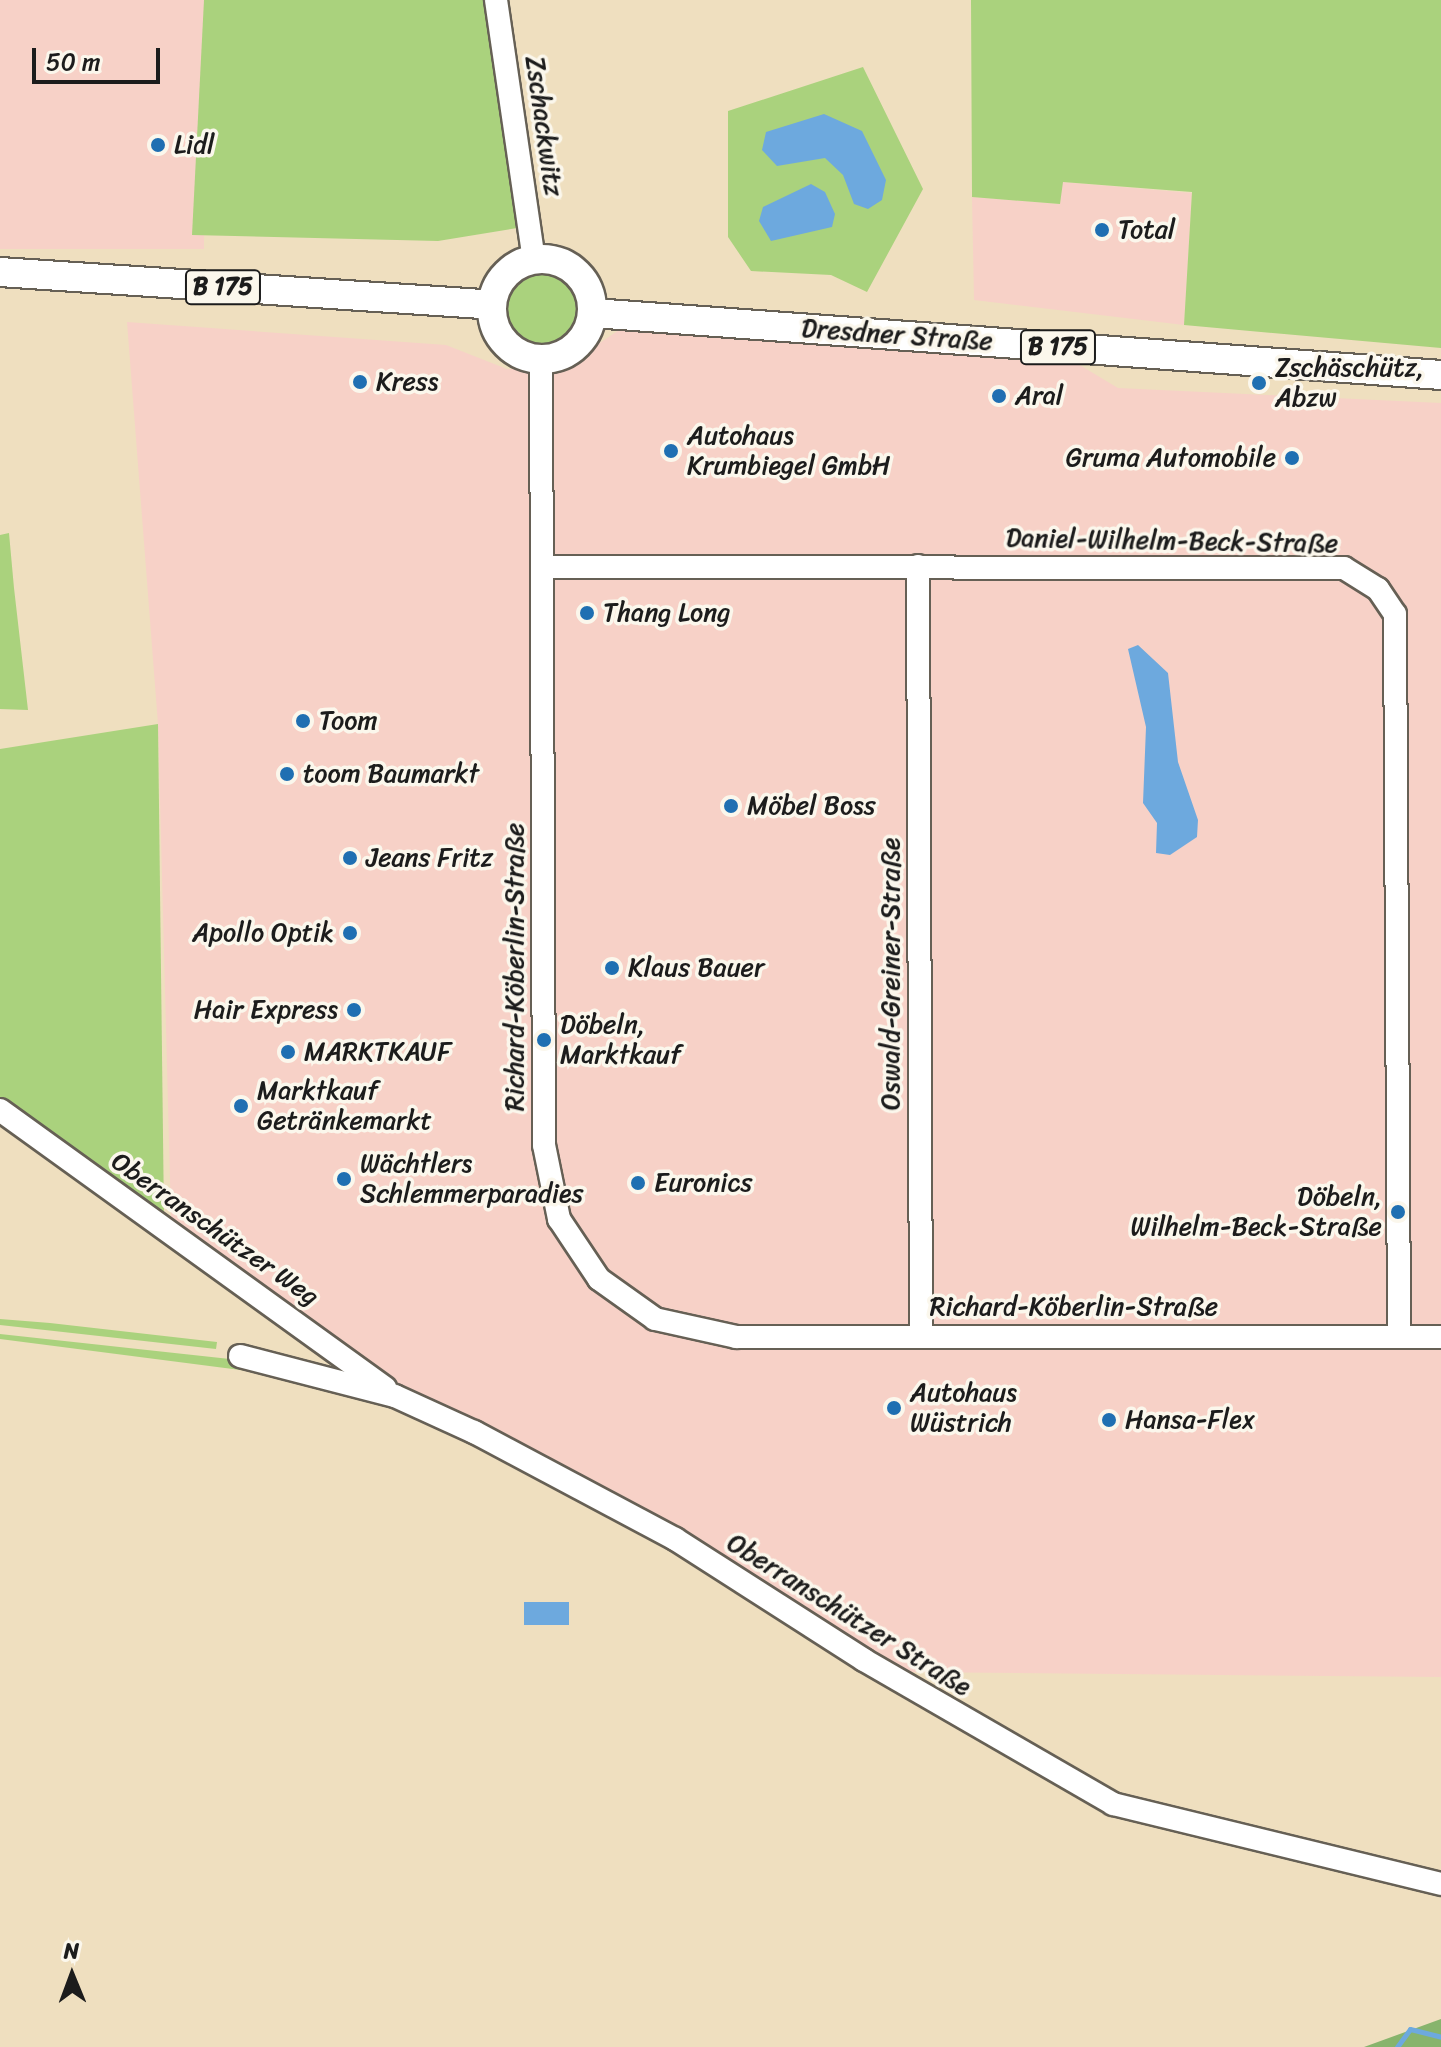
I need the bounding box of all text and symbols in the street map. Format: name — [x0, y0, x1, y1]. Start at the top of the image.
scale bar — [36, 32, 164, 82]
text: 50 m — [46, 41, 101, 83]
street label: Zschackwitz — [519, 54, 569, 198]
place label: Lidl — [174, 129, 214, 161]
marker: Lidl — [149, 136, 167, 154]
place label: Total — [1118, 214, 1175, 246]
marker: Total — [1093, 221, 1111, 239]
road number: B 175 — [183, 267, 263, 307]
street label: Dresdner Straße — [800, 313, 994, 357]
road number: B 175 — [1018, 327, 1098, 367]
place label: Zschäschütz, Abzw — [1275, 352, 1424, 414]
place label: Kress — [376, 366, 438, 398]
marker: Kress — [351, 373, 369, 391]
marker: Zschäschütz, Abzw — [1250, 374, 1268, 392]
place label: Aral — [1015, 380, 1063, 412]
marker: Aral — [990, 387, 1008, 405]
place label: Autohaus Krumbiegel GmbH — [687, 420, 890, 482]
marker: Autohaus Krumbiegel GmbH — [662, 442, 680, 460]
place label: Gruma Automobile — [1065, 442, 1276, 474]
marker: Gruma Automobile — [1283, 449, 1301, 467]
street label: Daniel-Wilhelm-Beck-Straße — [1006, 523, 1338, 559]
place label: Thang Long — [603, 597, 730, 629]
marker: Thang Long — [578, 604, 596, 622]
place label: Toom — [319, 705, 377, 737]
marker: Toom — [294, 712, 312, 730]
place label: toom Baumarkt — [303, 758, 480, 790]
marker: toom Baumarkt — [278, 765, 296, 783]
place label: Möbel Boss — [747, 790, 877, 822]
marker: Möbel Boss — [722, 797, 740, 815]
street label: Richard-Köberlin-Straße — [499, 823, 531, 1111]
street label: Oswald-Greiner-Straße — [875, 838, 907, 1110]
place label: Jeans Fritz — [366, 842, 493, 874]
marker: Jeans Fritz — [341, 849, 359, 867]
place label: Apollo Optik — [192, 917, 334, 949]
marker: Apollo Optik — [341, 924, 359, 942]
place label: Klaus Bauer — [628, 952, 764, 984]
marker: Klaus Bauer — [603, 959, 621, 977]
place label: Hair Express — [193, 994, 338, 1026]
marker: Hair Express — [345, 1001, 363, 1019]
place label: Döbeln, Marktkauf — [560, 1009, 681, 1070]
marker: Döbeln, Marktkauf — [535, 1031, 553, 1049]
place label: MARKTKAUF — [304, 1036, 452, 1068]
marker: MARKTKAUF — [279, 1043, 297, 1061]
place label: Marktkauf Getränkemarkt — [257, 1075, 432, 1136]
marker: Marktkauf Getränkemarkt — [232, 1097, 250, 1115]
street label: Oberranschützer Weg — [105, 1146, 325, 1312]
place label: Wächtlers Schlemmerparadies — [360, 1148, 584, 1210]
place label: Euronics — [654, 1167, 752, 1199]
marker: Wächtlers Schlemmerparadies — [335, 1170, 353, 1188]
marker: Euronics — [629, 1174, 647, 1192]
place label: Döbeln, Wilhelm-Beck-Straße — [1130, 1181, 1382, 1242]
marker: Döbeln, Wilhelm-Beck-Straße — [1389, 1203, 1407, 1221]
street label: Richard-Köberlin-Straße — [930, 1291, 1218, 1323]
place label: Autohaus Wüstrich — [910, 1377, 1017, 1438]
marker: Autohaus Wüstrich — [885, 1399, 903, 1417]
place label: Hansa-Flex — [1125, 1404, 1255, 1436]
marker: Hansa-Flex — [1100, 1411, 1118, 1429]
street label: Oberranschützer Straße — [721, 1527, 977, 1703]
text: N — [64, 1931, 80, 1970]
north arrow — [32, 1935, 112, 2015]

